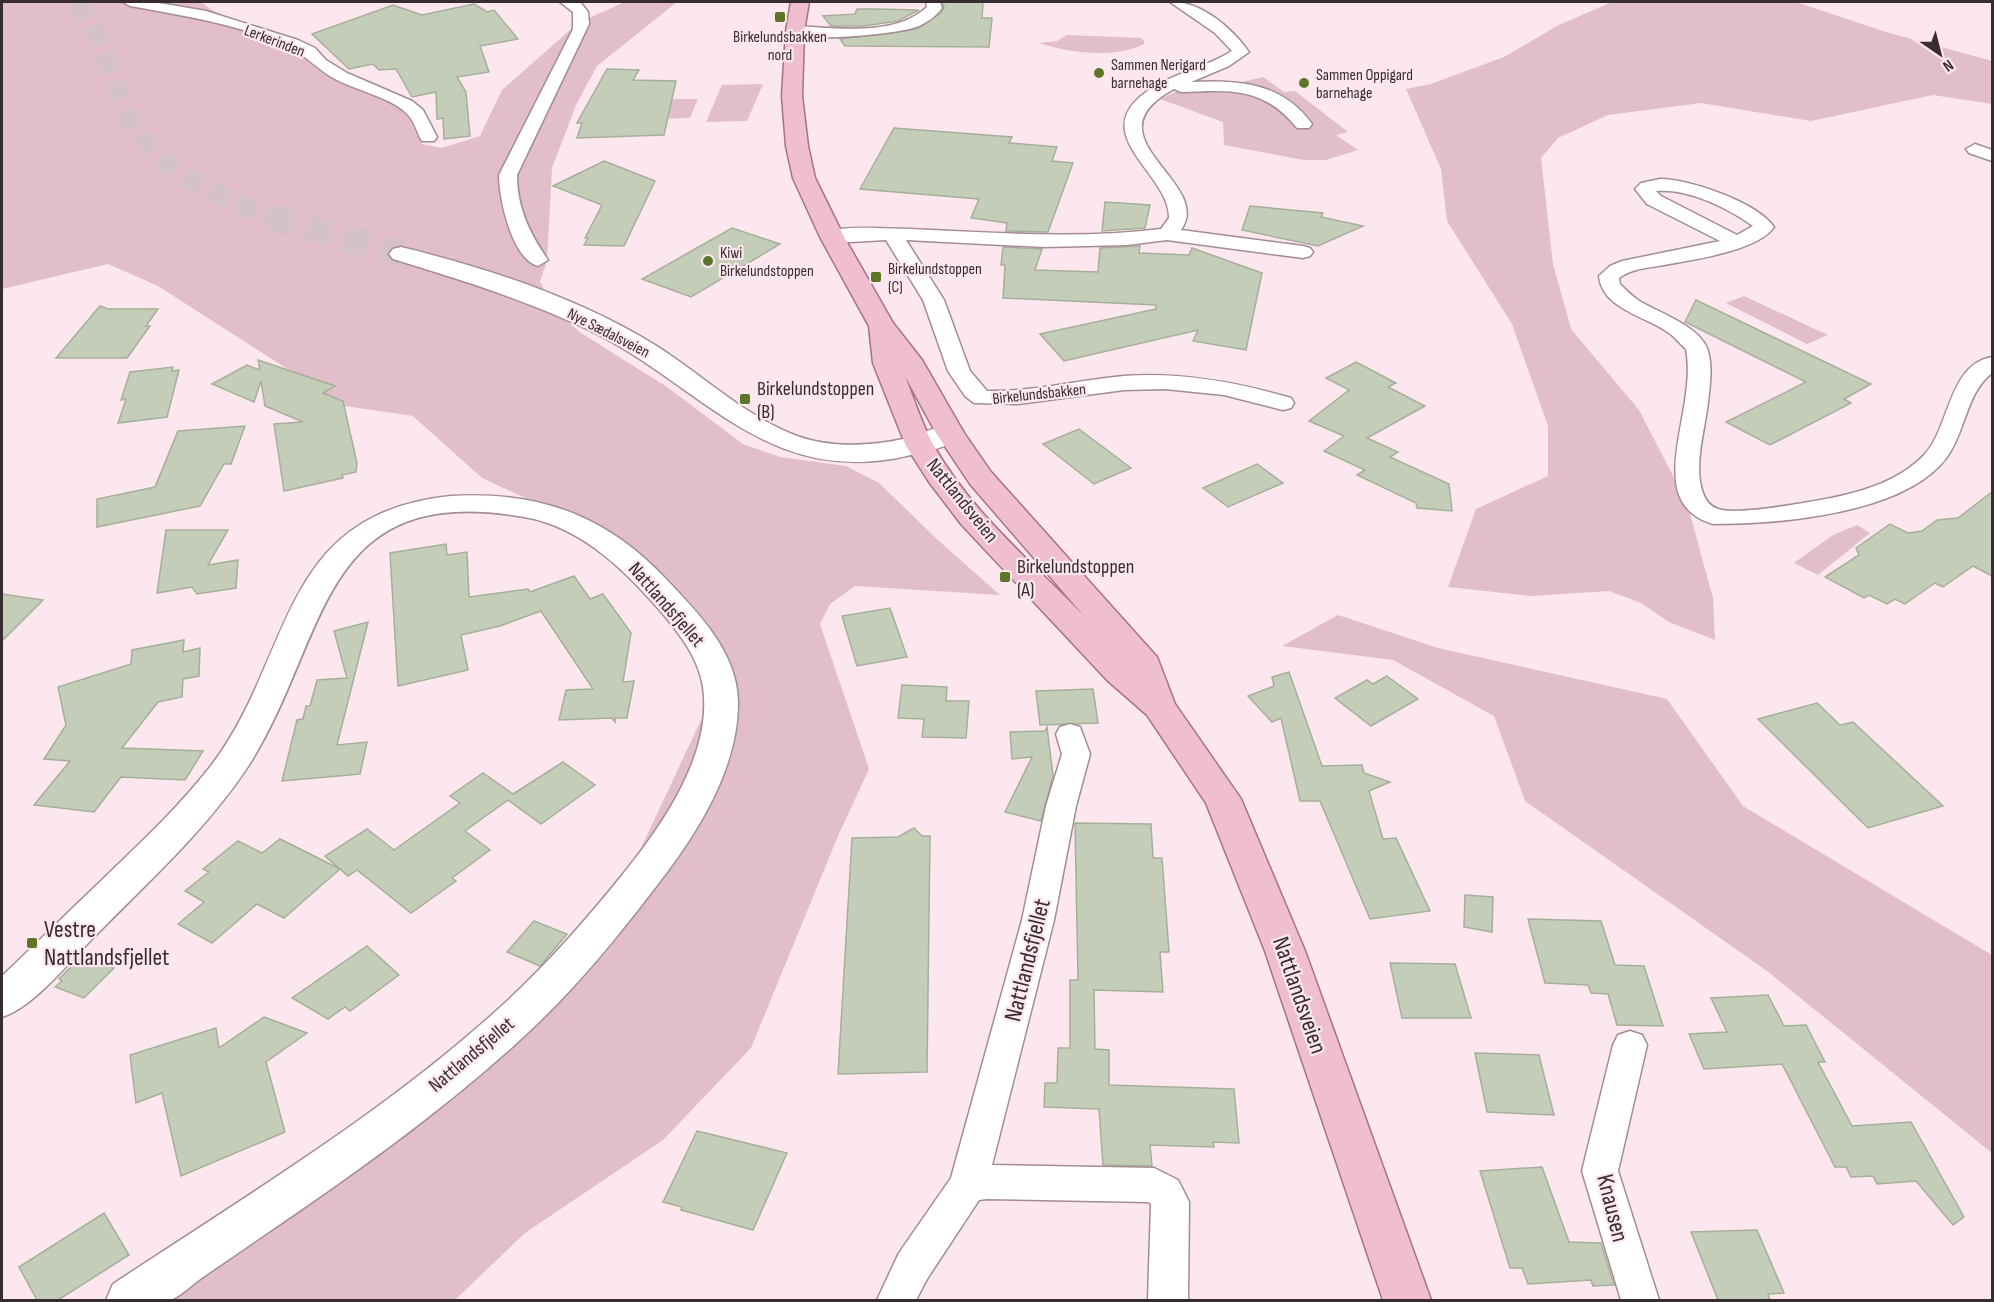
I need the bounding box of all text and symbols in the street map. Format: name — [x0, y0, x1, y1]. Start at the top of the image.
marker: Birkelundsbakken nord — [773, 10, 787, 24]
street label: Lerkerinden — [241, 21, 307, 62]
north arrow — [1910, 24, 1970, 84]
place label: Birkelundsbakken nord — [733, 28, 827, 65]
text: N — [1939, 55, 1957, 75]
place label: Sammen Nerigard barnehage — [1111, 56, 1206, 93]
marker: Sammen Nerigard barnehage — [1092, 66, 1106, 80]
place label: Sammen Oppigard barnehage — [1316, 66, 1413, 103]
marker: Sammen Oppigard barnehage — [1297, 76, 1311, 90]
place label: Kiwi Birkelundstoppen — [720, 244, 814, 281]
marker: Kiwi Birkelundstoppen — [701, 254, 715, 268]
place label: Birkelundstoppen (C) — [888, 260, 982, 297]
marker: Birkelundstoppen (C) — [869, 270, 883, 284]
street label: Nye Sædalsveien — [564, 304, 653, 362]
place label: Birkelundstoppen (B) — [757, 377, 874, 424]
street label: Birkelundsbakken — [991, 380, 1087, 409]
marker: Birkelundstoppen (B) — [738, 392, 752, 406]
street label: Nattlandsveien — [921, 454, 1003, 548]
place label: Birkelundstoppen (A) — [1017, 555, 1134, 602]
street label: Nattlandsfjellet — [623, 557, 710, 652]
marker: Birkelundstoppen (A) — [998, 570, 1012, 584]
street label: Nattlandsfjellet — [998, 896, 1057, 1024]
place label: Vestre Nattlandsfjellet — [44, 915, 169, 972]
street label: Nattlandsveien — [1266, 933, 1333, 1057]
marker: Vestre Nattlandsfjellet — [25, 936, 39, 950]
street label: Nattlandsfjellet — [424, 1012, 519, 1098]
street label: Knausen — [1590, 1171, 1635, 1245]

